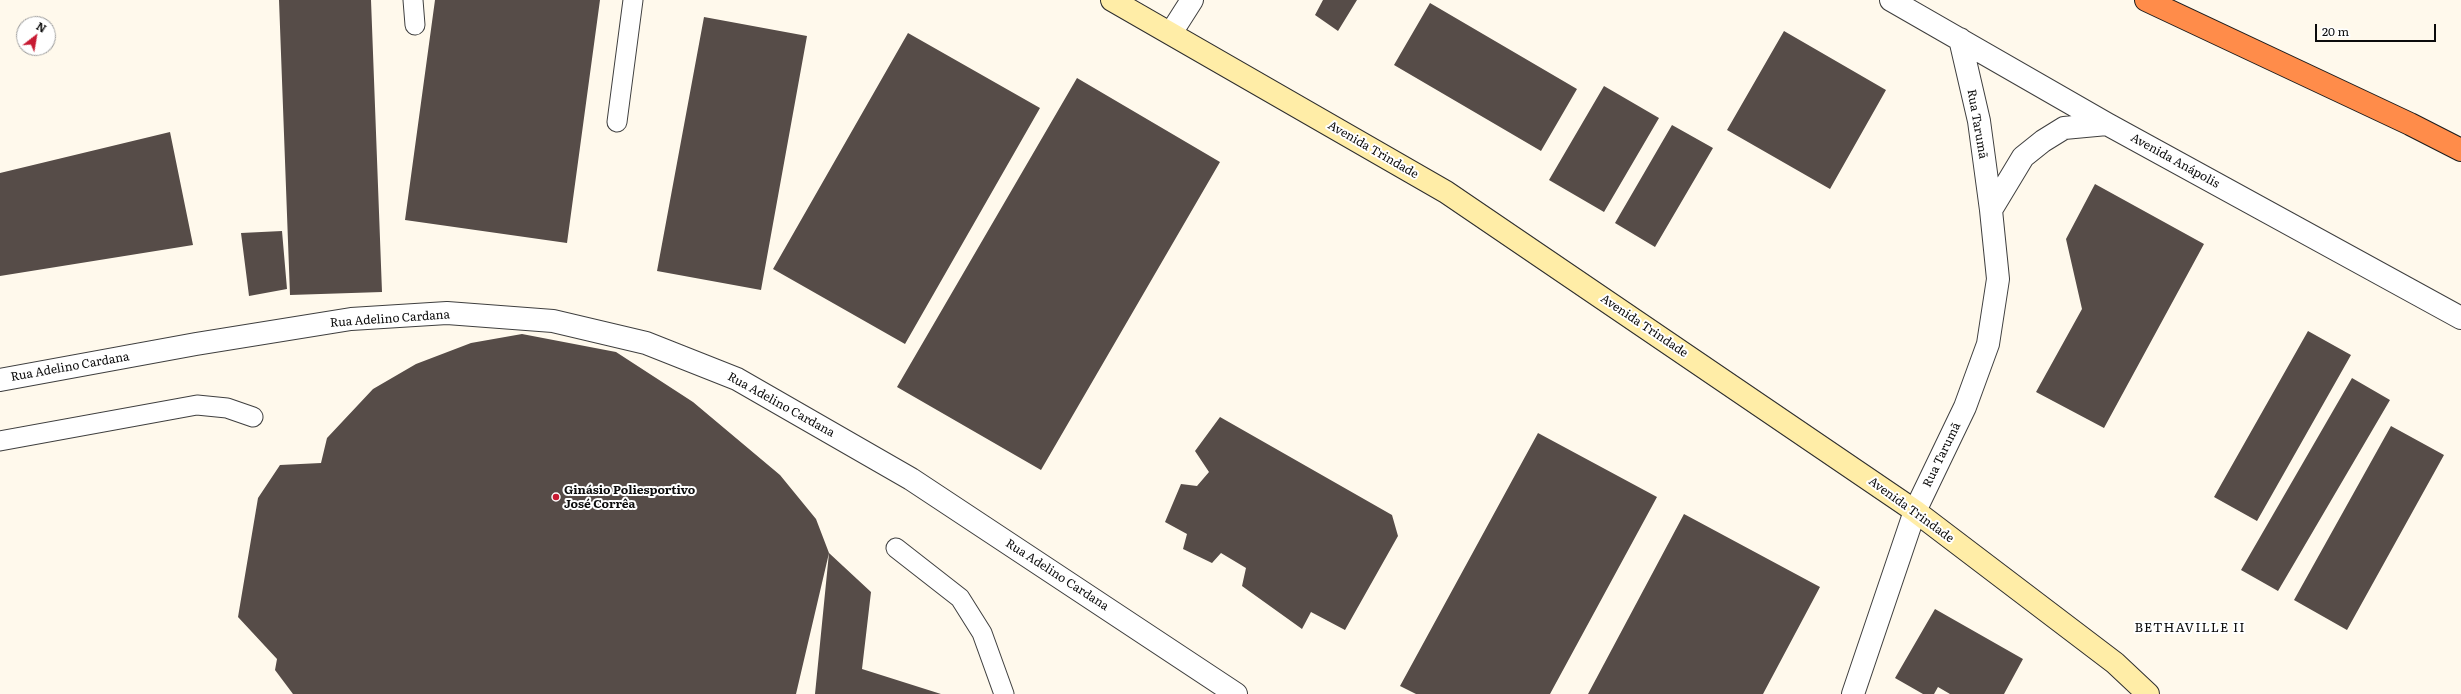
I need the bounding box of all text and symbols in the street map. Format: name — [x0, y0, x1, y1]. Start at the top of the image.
north arrow — [16, 16, 56, 56]
scale bar — [2317, 16, 2438, 42]
text: N — [34, 17, 50, 36]
text: 20 m — [2322, 22, 2349, 40]
street label: Rua Tarumã — [1964, 88, 1990, 160]
street label: Avenida Trindade — [1325, 118, 1421, 182]
street label: Avenida Anápolis — [2128, 131, 2222, 191]
street label: Avenida Trindade — [1598, 291, 1690, 361]
street label: Rua Adelino Cardana — [330, 308, 450, 330]
street label: Rua Adelino Cardana — [10, 349, 130, 385]
street label: Rua Adelino Cardana — [725, 370, 837, 440]
street label: Rua Tarumã — [1920, 420, 1964, 490]
street label: Avenida Trindade — [1865, 474, 1957, 546]
place label: Ginásio Poliesportivo José Corrêa — [564, 483, 695, 511]
marker: Ginásio Poliesportivo José Corrêa — [551, 492, 561, 502]
street label: Rua Adelino Cardana — [1003, 536, 1111, 614]
district label: BETHAVILLE II — [2134, 620, 2246, 636]

